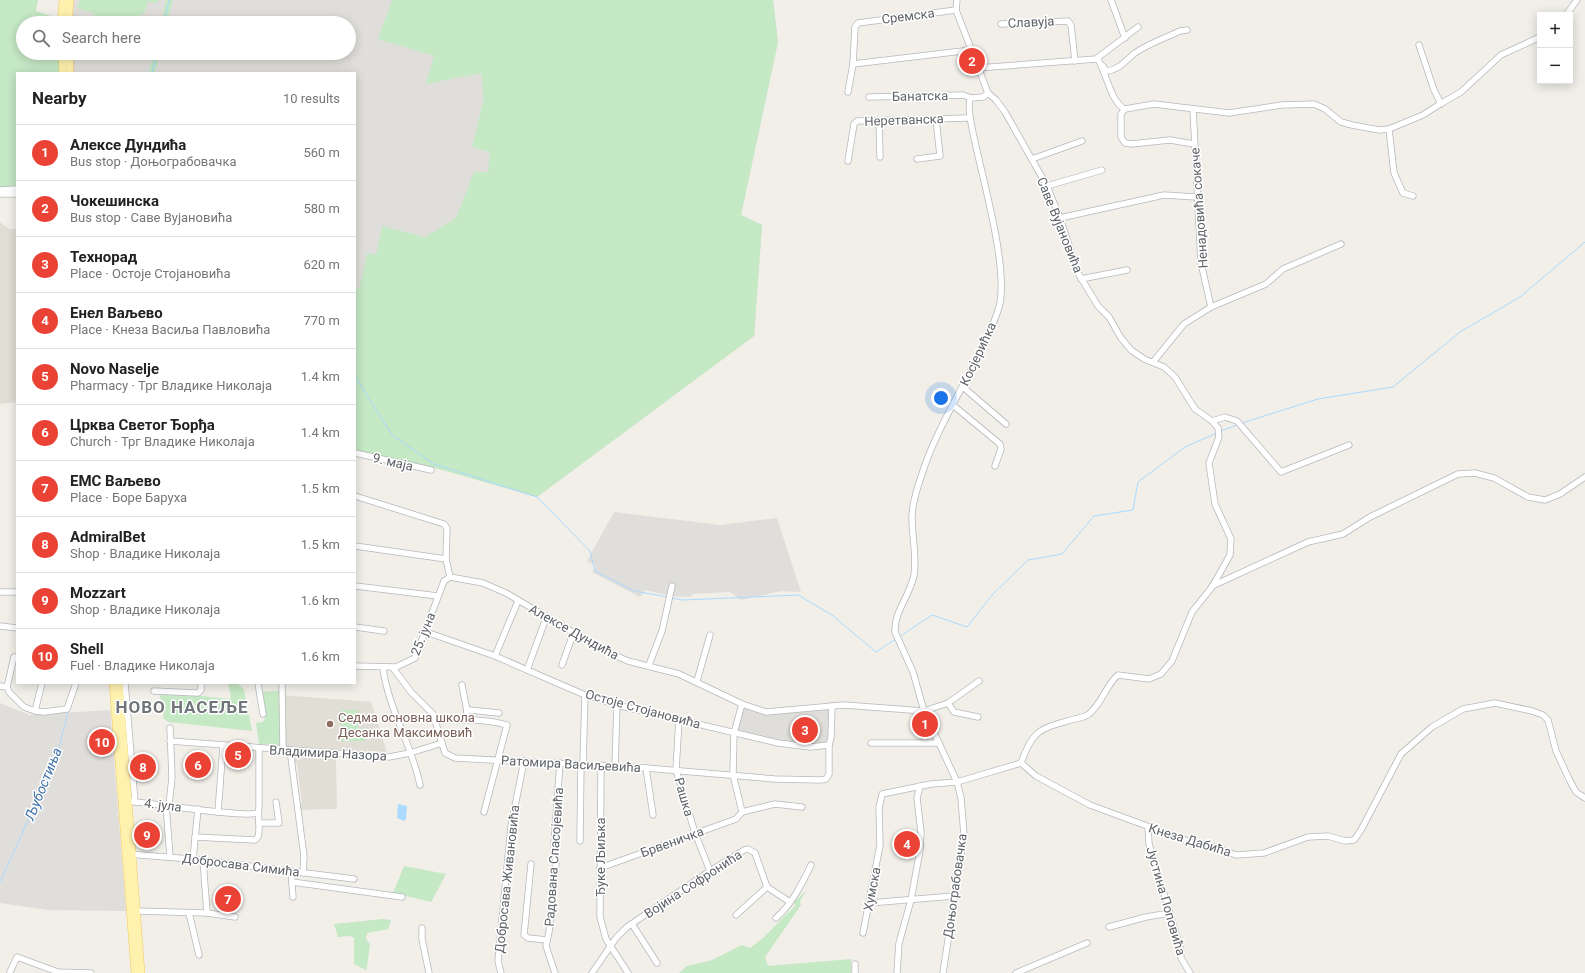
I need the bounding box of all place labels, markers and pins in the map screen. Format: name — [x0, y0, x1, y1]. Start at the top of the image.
pin: 2 — [959, 46, 985, 76]
pin: 1 — [912, 709, 938, 739]
place label: Седма основна школа Десанка Максимовић — [338, 710, 475, 740]
pin: 3 — [792, 715, 818, 745]
marker: Седма основна школа Десанка Максимовић — [325, 719, 335, 729]
pin: 10 — [89, 727, 115, 757]
pin: 5 — [225, 740, 251, 770]
pin: 6 — [185, 750, 211, 780]
pin: 8 — [130, 752, 156, 782]
pin: 9 — [134, 820, 160, 850]
pin: 4 — [894, 829, 920, 859]
pin: 7 — [215, 884, 241, 914]

